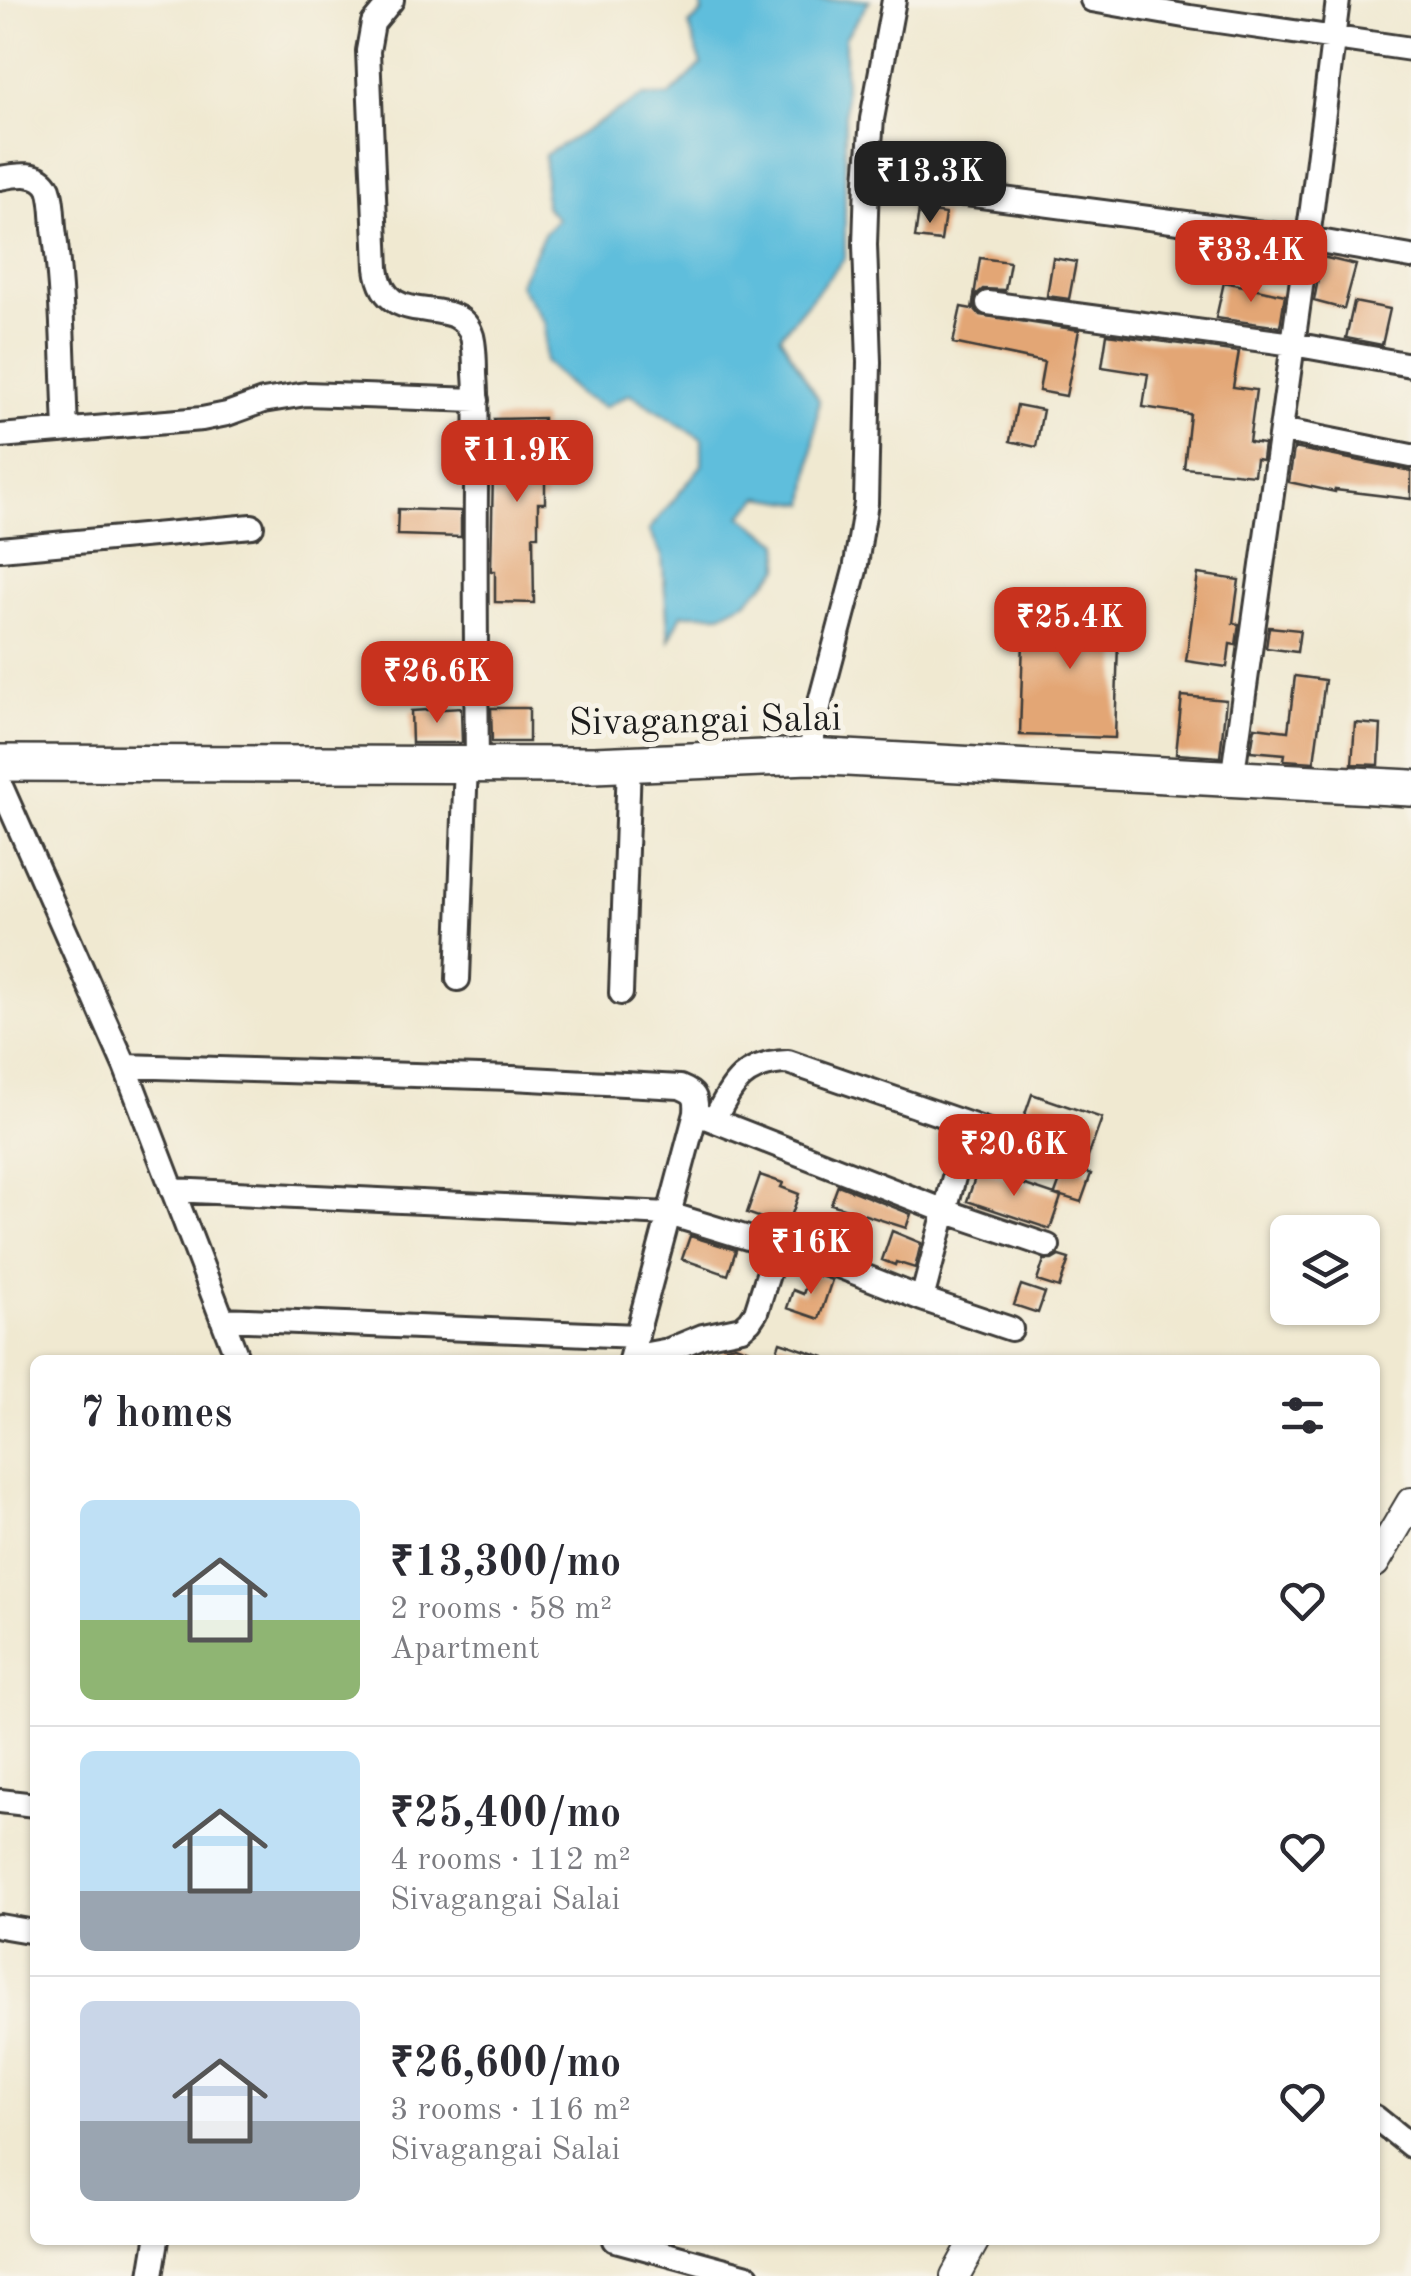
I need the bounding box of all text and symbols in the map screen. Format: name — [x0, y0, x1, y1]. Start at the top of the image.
pin: ₹13.3K — [849, 141, 1011, 226]
text: ₹13.3K — [876, 157, 984, 189]
pin: ₹33.4K — [1170, 220, 1332, 305]
text: ₹33.4K — [1197, 236, 1305, 268]
pin: ₹11.9K — [436, 420, 598, 505]
text: ₹11.9K — [463, 436, 571, 468]
pin: ₹25.4K — [989, 587, 1151, 672]
text: ₹25.4K — [1016, 603, 1124, 635]
pin: ₹26.6K — [356, 641, 518, 726]
text: ₹26.6K — [383, 657, 491, 689]
street label: Sivagangai Salai — [568, 701, 842, 743]
pin: ₹20.6K — [933, 1114, 1095, 1199]
text: ₹20.6K — [960, 1130, 1068, 1162]
pin: ₹16K — [752, 1212, 870, 1297]
map controls — [1270, 1215, 1380, 1325]
button: layers — [1270, 1215, 1380, 1325]
text: ₹16K — [771, 1228, 851, 1260]
icon: filters — [1275, 1388, 1330, 1443]
text: 7 homes — [80, 1394, 232, 1436]
icon: home — [160, 1540, 280, 1660]
text: ₹13,300/mo — [390, 1543, 621, 1585]
icon: heart — [1275, 1573, 1330, 1628]
text: 2 rooms · 58 m² — [390, 1594, 612, 1626]
text: Apartment — [390, 1634, 540, 1666]
icon: home — [160, 1791, 280, 1911]
text: ₹25,400/mo — [390, 1794, 621, 1836]
icon: heart — [1275, 1824, 1330, 1879]
text: 4 rooms · 112 m² — [390, 1845, 631, 1877]
text: Sivagangai Salai — [390, 1885, 620, 1917]
icon: home — [160, 2041, 280, 2161]
text: ₹26,600/mo — [390, 2044, 621, 2086]
icon: heart — [1275, 2074, 1330, 2129]
text: 3 rooms · 116 m² — [390, 2095, 631, 2127]
text: Sivagangai Salai — [390, 2135, 620, 2167]

